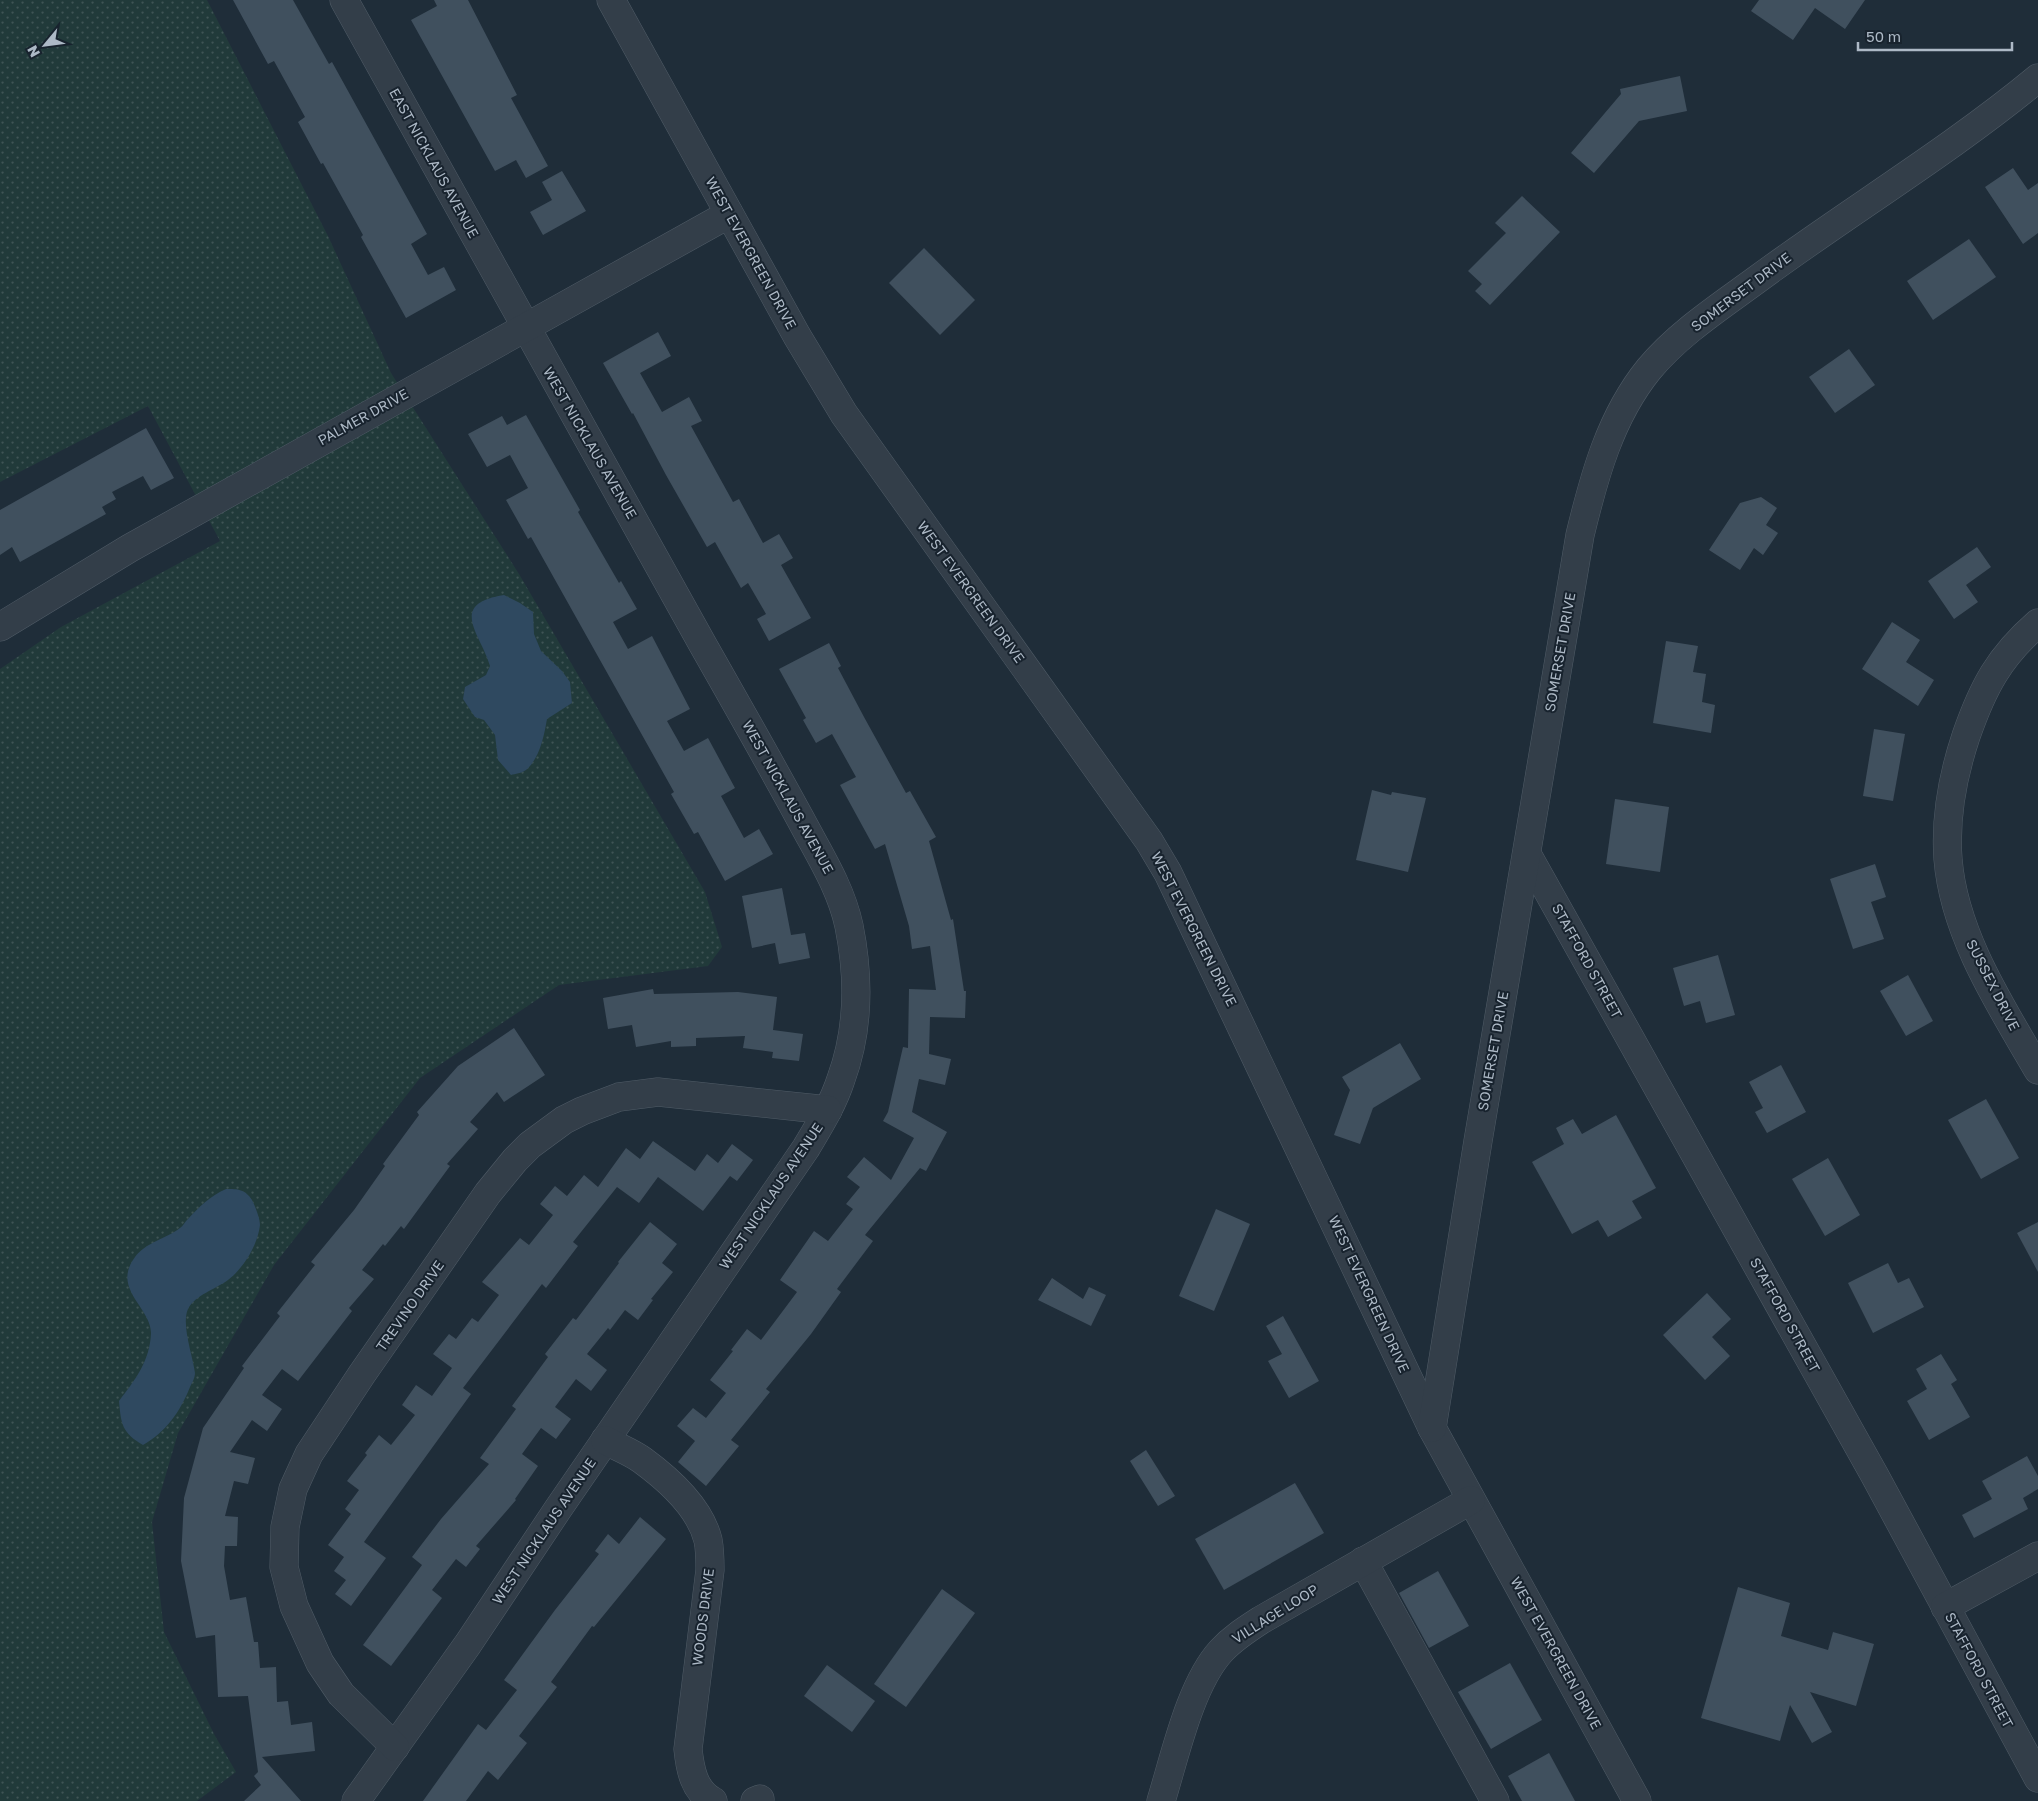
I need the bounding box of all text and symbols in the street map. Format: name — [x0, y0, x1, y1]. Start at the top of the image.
north arrow — [20, 20, 70, 70]
scale bar — [1858, 20, 2012, 52]
text: 50 m — [1866, 27, 1901, 45]
text: N — [23, 43, 43, 60]
street label: EAST NICKLAUS AVENUE — [386, 85, 483, 241]
street label: WEST EVERGREEN DRIVE — [702, 174, 800, 332]
street label: SOMERSET DRIVE — [1687, 248, 1794, 335]
street label: WEST NICKLAUS AVENUE — [540, 364, 641, 522]
street label: PALMER DRIVE — [315, 385, 411, 448]
street label: WEST EVERGREEN DRIVE — [914, 517, 1029, 666]
street label: SOMERSET DRIVE — [1541, 591, 1578, 713]
street label: WEST NICKLAUS AVENUE — [739, 717, 838, 876]
street label: WEST EVERGREEN DRIVE — [1148, 849, 1241, 1009]
street label: STAFFORD STREET — [1549, 900, 1626, 1021]
street label: SUSSEX DRIVE — [1963, 936, 2024, 1033]
street label: SOMERSET DRIVE — [1474, 990, 1511, 1112]
street label: WEST NICKLAUS AVENUE — [715, 1119, 826, 1272]
street label: WEST EVERGREEN DRIVE — [1326, 1213, 1413, 1375]
street label: STAFFORD STREET — [1747, 1254, 1824, 1375]
street label: TREVINO DRIVE — [372, 1257, 447, 1354]
street label: WEST NICKLAUS AVENUE — [488, 1454, 599, 1607]
street label: WOODS DRIVE — [688, 1567, 717, 1667]
street label: WEST EVERGREEN DRIVE — [1507, 1574, 1605, 1732]
street label: VILLAGE LOOP — [1228, 1580, 1321, 1647]
street label: STAFFORD STREET — [1942, 1609, 2017, 1731]

